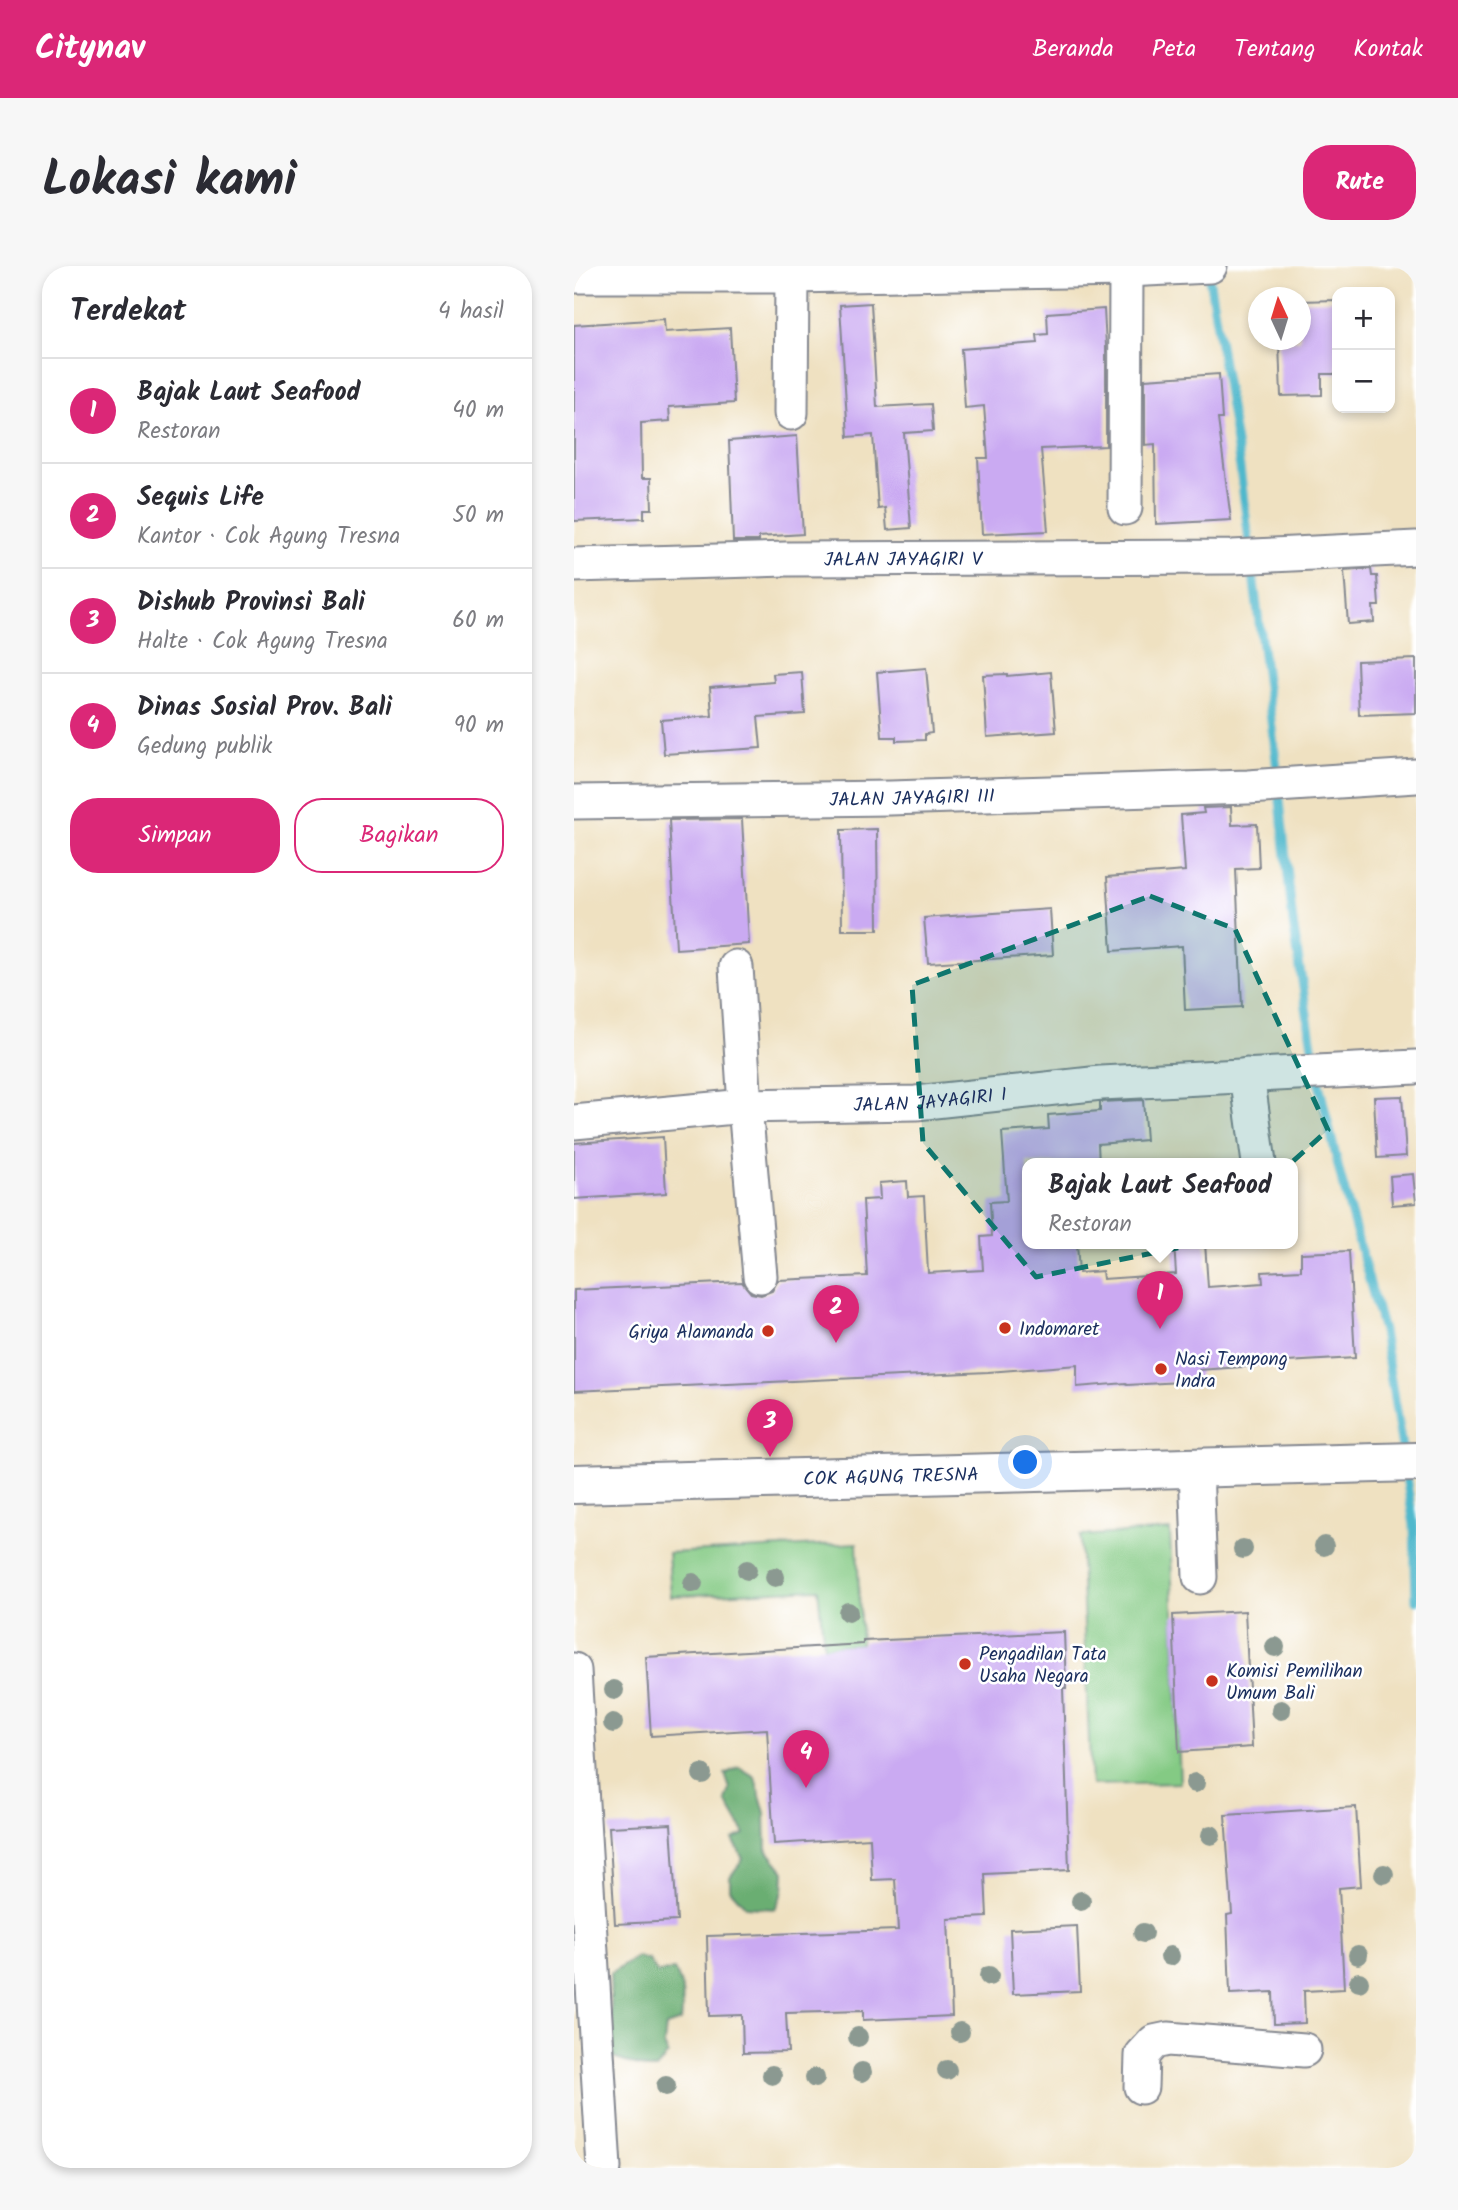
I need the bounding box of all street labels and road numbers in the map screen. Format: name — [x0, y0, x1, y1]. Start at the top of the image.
street label: JALAN JAYAGIRI V — [824, 545, 984, 576]
street label: JALAN JAYAGIRI III — [829, 782, 995, 816]
street label: JALAN JAYAGIRI I — [853, 1080, 1009, 1121]
street label: COK AGUNG TRESNA — [803, 1460, 979, 1495]

